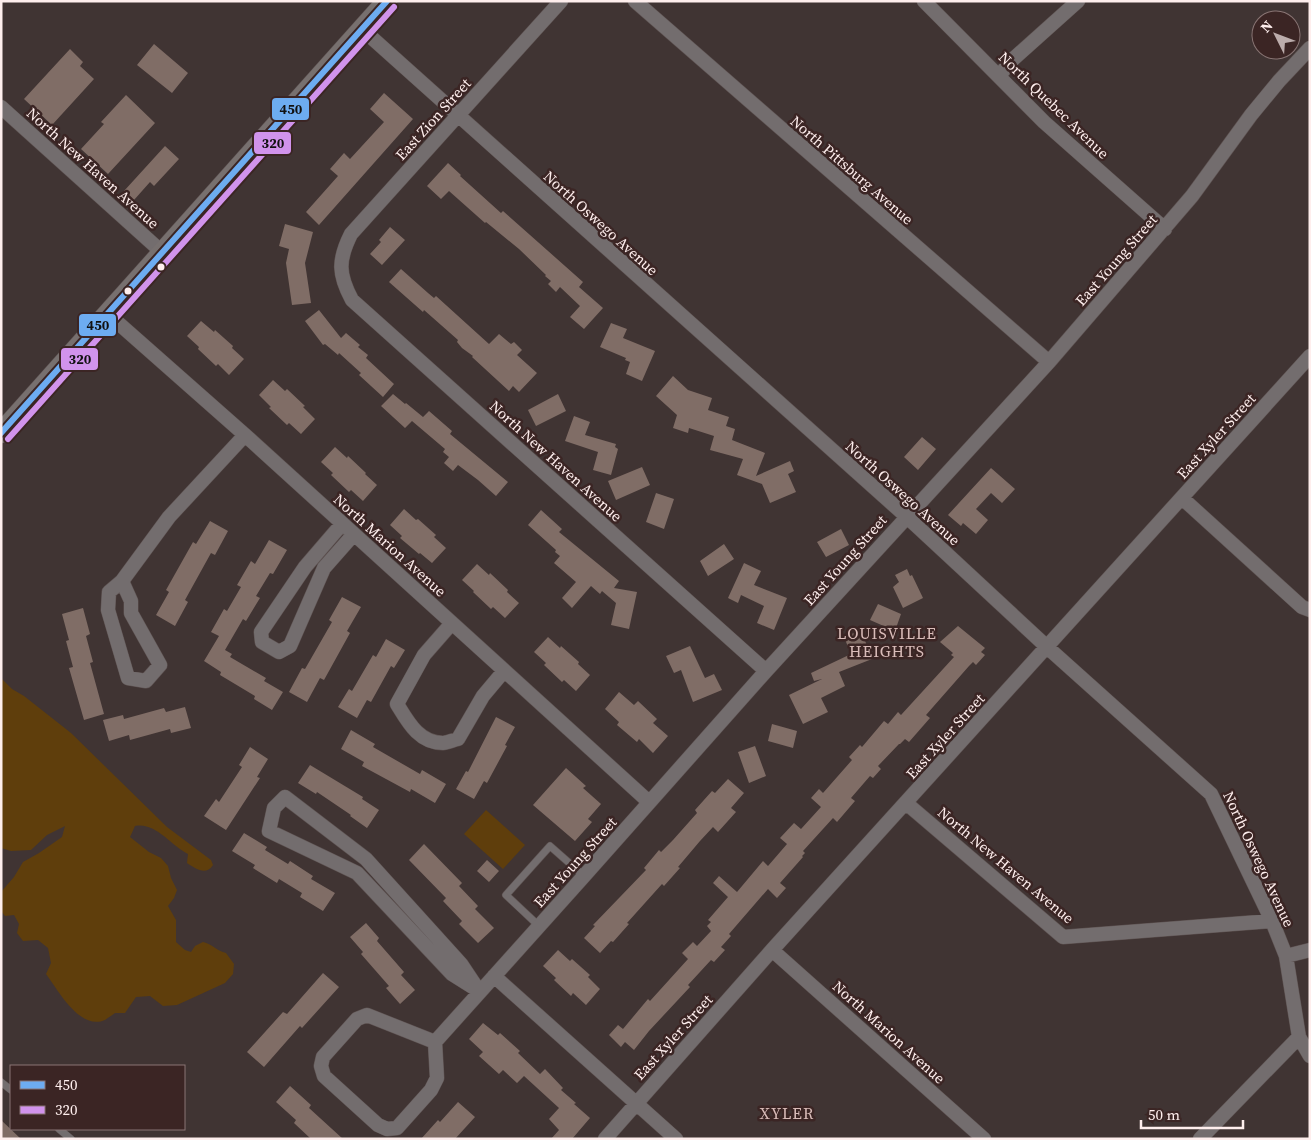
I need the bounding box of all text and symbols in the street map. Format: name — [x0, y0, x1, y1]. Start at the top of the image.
north arrow — [1251, 10, 1301, 60]
text: N — [1255, 16, 1277, 37]
street label: North Quebec Avenue — [994, 47, 1114, 164]
street label: East Zion Street — [390, 73, 476, 165]
line badge: 450 — [271, 97, 310, 121]
text: 450 — [280, 99, 303, 119]
street label: North New Haven Avenue — [22, 103, 164, 234]
street label: North Pittsburg Avenue — [786, 111, 918, 230]
line badge: 320 — [253, 131, 292, 155]
text: 320 — [262, 133, 285, 153]
street label: North Oswego Avenue — [539, 166, 663, 280]
street label: East Young Street — [1070, 210, 1162, 310]
unlabelled marker — [156, 262, 166, 272]
unlabelled marker — [123, 286, 133, 296]
line badge: 450 — [78, 313, 117, 337]
text: 450 — [87, 315, 110, 335]
line badge: 320 — [60, 347, 99, 371]
text: 320 — [69, 349, 92, 369]
street label: East Xyler Street — [1172, 389, 1260, 483]
street label: North New Haven Avenue — [485, 396, 627, 527]
street label: North Oswego Avenue — [841, 436, 965, 550]
street label: North Marion Avenue — [329, 489, 451, 601]
street label: East Young Street — [799, 510, 891, 610]
district label: LOUISVILLE HEIGHTS — [837, 622, 937, 662]
street label: East Xyler Street — [901, 689, 989, 783]
street label: North Oswego Avenue — [1218, 788, 1300, 931]
street label: North New Haven Avenue — [933, 802, 1079, 929]
street label: East Young Street — [529, 812, 621, 912]
street label: North Marion Avenue — [828, 976, 950, 1088]
street label: East Xyler Street — [629, 990, 717, 1084]
legend — [10, 1065, 185, 1130]
text: 450 — [55, 1074, 78, 1095]
scale bar — [1141, 1098, 1244, 1130]
text: 320 — [55, 1099, 78, 1120]
district label: XYLER — [760, 1102, 814, 1124]
text: 50 m — [1148, 1104, 1180, 1125]

